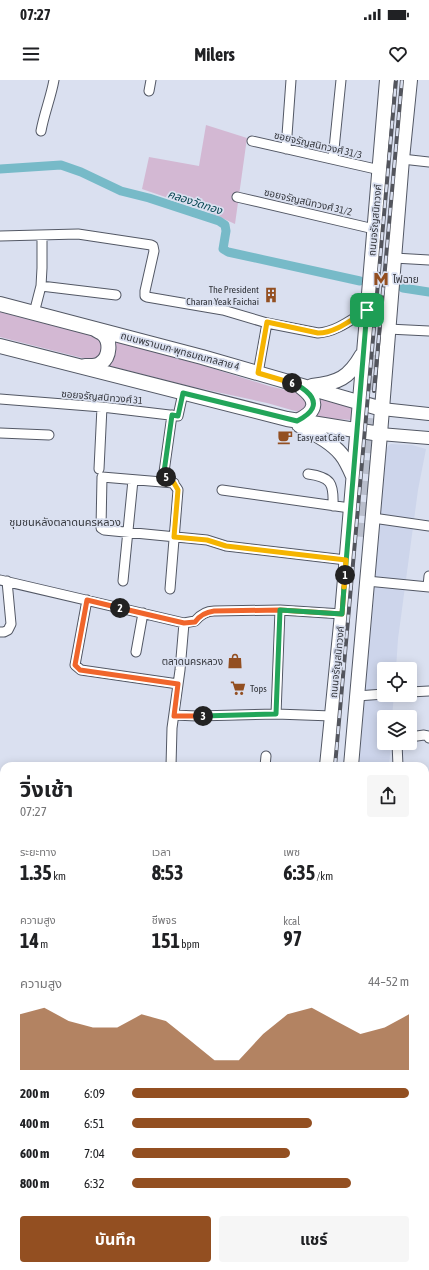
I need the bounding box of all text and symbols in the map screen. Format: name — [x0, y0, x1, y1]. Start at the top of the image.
text: 07:27 — [20, 6, 51, 23]
icon: menu — [20, 43, 42, 65]
icon: heart — [387, 43, 409, 65]
text: Milers — [194, 44, 235, 65]
street label: ซอยจรัญสนิทวงศ์ 31/3 — [273, 130, 363, 161]
street label: ถนนจรัญสนิทวงศ์ — [366, 184, 384, 256]
street label: ซอยจรัญสนิทวงศ์ 31/2 — [263, 187, 353, 218]
water label: คลองวัดทอง — [166, 188, 225, 217]
metro station icon: ไฟฉาย — [372, 270, 390, 288]
place label: ไฟฉาย — [392, 274, 419, 285]
place label: The President Charan Yeak Faichai — [186, 284, 259, 307]
building icon: The President Charan Yeak Faichai — [262, 286, 280, 304]
pin — [350, 293, 384, 327]
icon: arrive — [356, 299, 378, 321]
street label: ถนนพรานนก-พุทธมณฑลสาย 4 — [119, 330, 241, 373]
pin: 6 — [282, 373, 302, 393]
text: 6 — [289, 377, 295, 389]
street label: ซอยจรัญสนิทวงศ์ 31 — [61, 388, 144, 406]
cafe icon: Easy eat Cafe — [276, 428, 294, 446]
place label: Easy eat Cafe — [297, 432, 345, 443]
pin: 5 — [156, 467, 176, 487]
text: 5 — [163, 471, 169, 483]
district label: ชุมชนหลังตลาดนครหลวง — [9, 516, 121, 529]
pin: 1 — [335, 565, 355, 585]
text: 1 — [342, 569, 348, 581]
pin: 2 — [110, 598, 130, 618]
text: 2 — [117, 602, 123, 614]
street label: ถนนจรัญสนิทวงศ์ — [328, 626, 346, 698]
shop icon: ตลาดนครหลวง — [226, 652, 244, 670]
place label: ตลาดนครหลวง — [162, 656, 223, 667]
map controls — [377, 662, 417, 750]
button: locate — [377, 662, 417, 702]
supermarket icon: Tops — [229, 679, 247, 697]
place label: Tops — [250, 683, 267, 694]
pin: 3 — [193, 706, 213, 726]
text: 3 — [200, 710, 206, 722]
button: layers — [377, 710, 417, 750]
button: share — [367, 775, 409, 817]
text: วิ่งเช้า — [20, 776, 73, 802]
text: 07:27 — [20, 804, 47, 819]
text: ระยะทาง — [20, 846, 56, 858]
text: เวลา — [152, 846, 171, 858]
text: เพซ — [283, 846, 300, 858]
text: 1.35 — [20, 861, 52, 884]
text: 8:53 — [152, 861, 183, 884]
text: 6:35 — [283, 861, 315, 884]
text: km — [52, 870, 66, 882]
text: /km — [315, 870, 333, 882]
text: ความสูง — [20, 914, 56, 926]
text: ชีพจร — [152, 914, 177, 926]
text: kcal — [283, 915, 300, 927]
text: 97 — [283, 927, 302, 950]
text: 14 — [20, 929, 39, 952]
text: 151 — [152, 929, 180, 952]
text: m — [39, 938, 48, 950]
text: bpm — [180, 938, 200, 950]
text: 44–52 m — [368, 974, 409, 989]
text: ความสูง — [20, 976, 62, 991]
text: 200 m — [20, 1086, 49, 1101]
text: 6:09 — [84, 1086, 105, 1101]
text: 400 m — [20, 1116, 49, 1131]
text: 6:51 — [84, 1116, 105, 1131]
text: 600 m — [20, 1146, 49, 1161]
text: 7:04 — [84, 1146, 105, 1161]
text: 800 m — [20, 1176, 49, 1191]
text: 6:32 — [84, 1176, 105, 1191]
button: บันทึก — [20, 1216, 211, 1262]
button: แชร์ — [219, 1216, 409, 1262]

